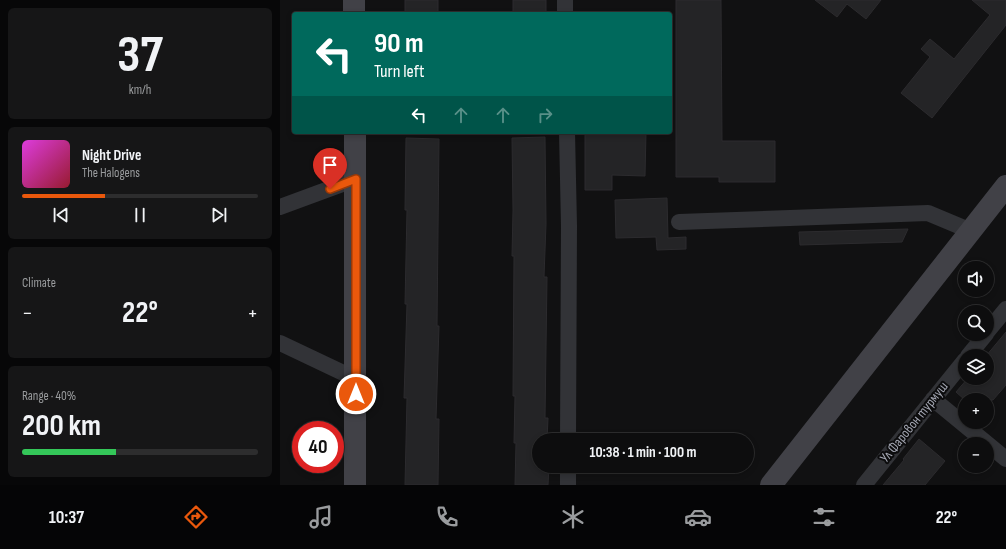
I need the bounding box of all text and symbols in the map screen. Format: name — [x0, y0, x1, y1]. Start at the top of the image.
text: 37 — [117, 24, 163, 87]
text: 90 m — [374, 27, 424, 60]
icon: left — [308, 28, 360, 80]
text: Turn left — [374, 61, 425, 82]
text: km/h — [129, 82, 151, 98]
icon: left — [408, 104, 430, 126]
icon: ahead — [450, 104, 472, 126]
icon: ahead — [492, 104, 514, 126]
icon: right — [534, 104, 556, 126]
text: Night Drive — [82, 146, 141, 165]
pin — [313, 148, 347, 189]
icon: arrive — [319, 154, 341, 176]
text: The Halogens — [82, 165, 140, 181]
icon: previous — [50, 204, 72, 226]
icon: pause — [129, 204, 151, 226]
icon: next — [208, 204, 230, 226]
map controls — [958, 261, 994, 473]
button: sound — [958, 261, 994, 297]
text: Climate — [22, 275, 56, 291]
text: 22° — [122, 295, 158, 331]
text: − — [22, 300, 33, 327]
text: + — [247, 300, 258, 327]
button: search — [958, 305, 994, 341]
button: layers — [958, 349, 994, 385]
position arrow — [335, 373, 377, 415]
street label: Ул Фаровон турмуш — [876, 378, 952, 466]
text: Range · 40% — [22, 388, 76, 404]
button: + — [958, 393, 994, 429]
text: 200 km — [22, 408, 101, 444]
speed limit sign: 40 — [292, 421, 344, 473]
button: − — [958, 437, 994, 473]
text: 10:38 · 1 min · 100 m — [590, 443, 696, 462]
icon: directions — [182, 503, 210, 531]
icon: music — [307, 503, 335, 531]
icon: phone — [433, 503, 461, 531]
icon: climate — [559, 503, 587, 531]
icon: car — [684, 503, 712, 531]
icon: filters — [810, 503, 838, 531]
text: 10:37 — [49, 507, 84, 528]
text: 22° — [936, 507, 957, 528]

